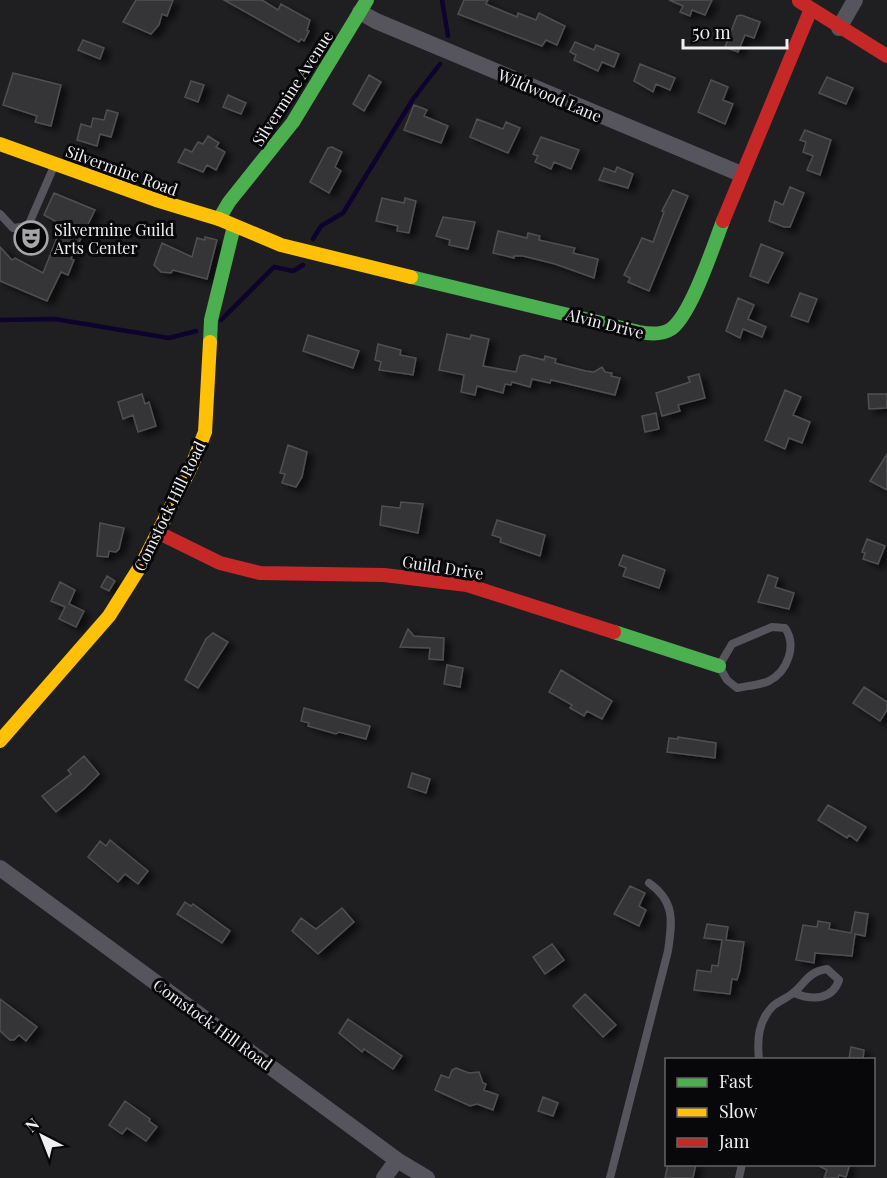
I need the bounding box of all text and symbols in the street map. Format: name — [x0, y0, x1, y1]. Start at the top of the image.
scale bar — [683, 12, 786, 50]
text: 50 m — [692, 20, 731, 44]
street label: Silvermine Avenue — [247, 26, 337, 150]
street label: Wildwood Lane — [494, 63, 605, 126]
street label: Silvermine Road — [63, 140, 181, 200]
place label: Silvermine Guild Arts Center — [53, 219, 174, 258]
theatre icon: Silvermine Guild Arts Center — [13, 220, 49, 256]
street label: Alvin Drive — [563, 303, 646, 343]
street label: Comstock Hill Road — [128, 437, 210, 575]
street label: Guild Drive — [401, 550, 485, 584]
street label: Comstock Hill Road — [149, 974, 277, 1074]
legend — [665, 1058, 875, 1166]
text: Fast — [719, 1069, 753, 1093]
text: Slow — [719, 1099, 757, 1123]
north arrow — [12, 1106, 72, 1166]
text: N — [20, 1113, 43, 1136]
text: Jam — [718, 1129, 749, 1153]

